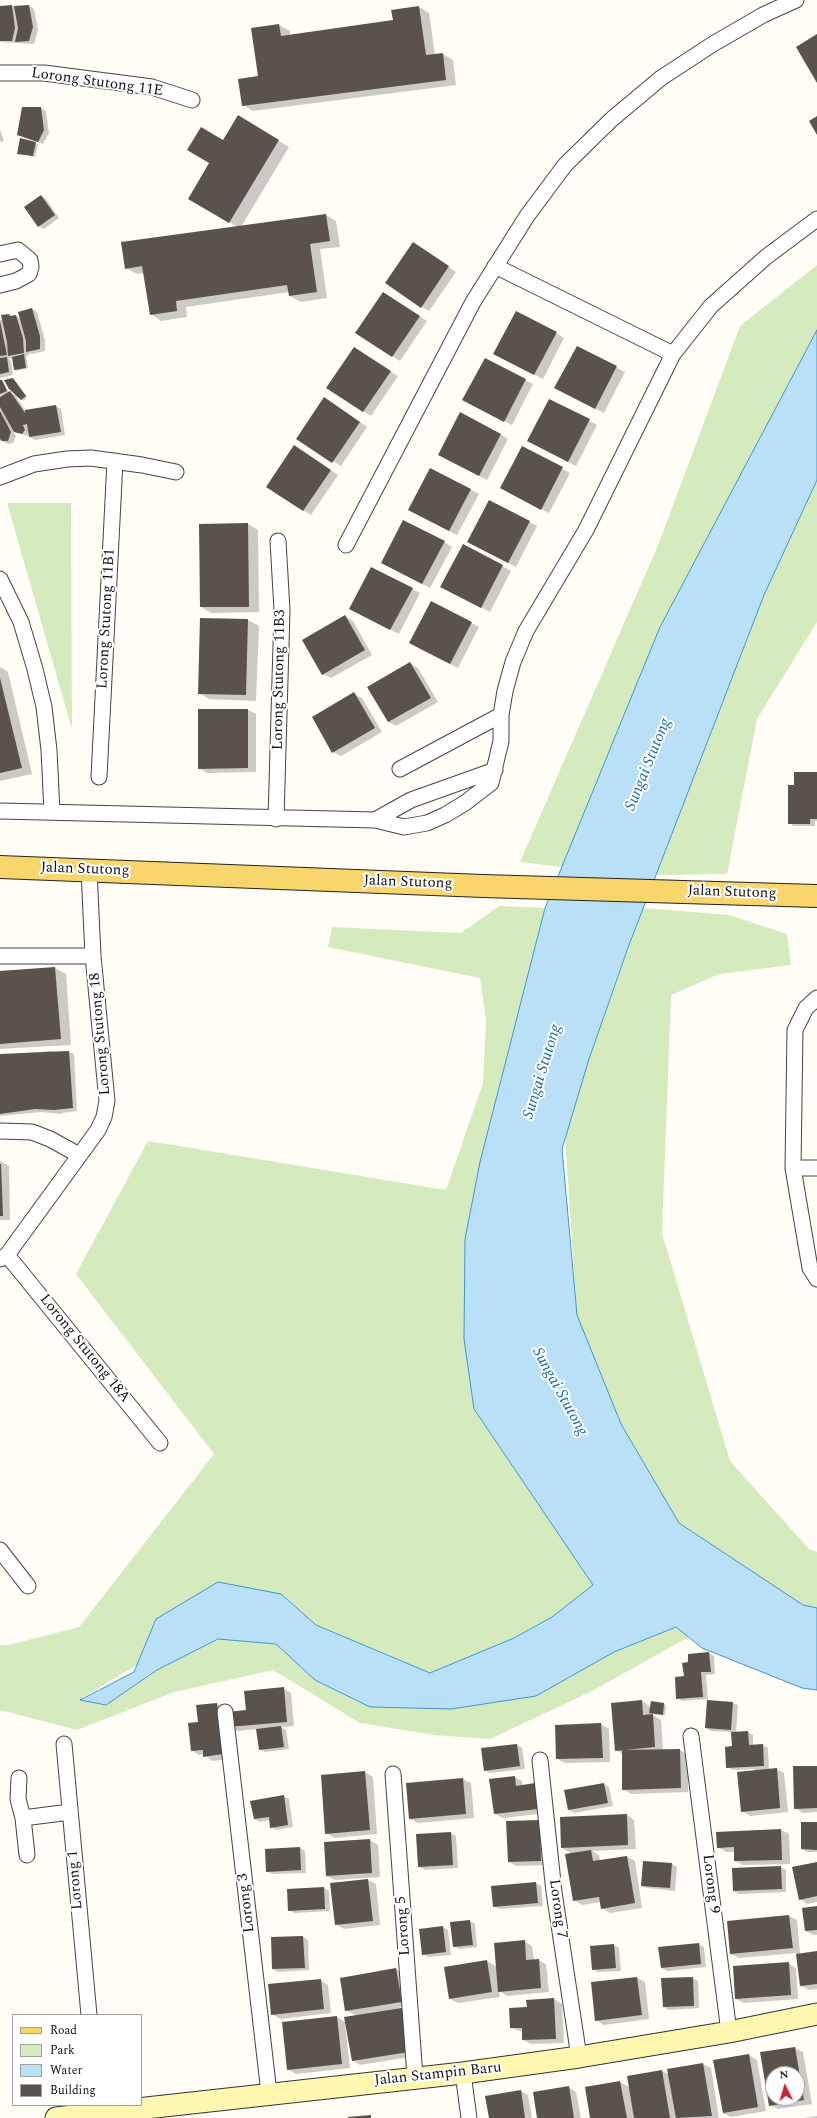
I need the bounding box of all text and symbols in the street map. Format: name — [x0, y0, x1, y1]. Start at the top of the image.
street label: Lorong Stutong 11E — [30, 65, 164, 101]
street label: Lorong Stutong 11B1 — [94, 548, 120, 690]
street label: Lorong Stutong 11B3 — [270, 610, 290, 750]
water label: Sungai Stutong — [622, 716, 676, 814]
street label: Jalan Stutong — [40, 859, 130, 881]
street label: Jalan Stutong — [363, 872, 453, 894]
street label: Jalan Stutong — [687, 882, 777, 904]
street label: Lorong Stutong 18 — [87, 972, 115, 1096]
water label: Sungai Stutong — [520, 1022, 566, 1122]
street label: Lorong Stutong 18A — [35, 1291, 133, 1407]
water label: Sungai Stutong — [527, 1345, 591, 1439]
street label: Lorong 1 — [64, 1849, 88, 1911]
street label: Lorong 9 — [697, 1853, 723, 1915]
street label: Lorong 3 — [234, 1872, 260, 1934]
street label: Lorong 7 — [544, 1878, 570, 1940]
street label: Lorong 5 — [393, 1896, 415, 1956]
legend — [12, 2014, 142, 2106]
text: Road — [50, 2021, 77, 2040]
text: Park — [50, 2041, 75, 2060]
street label: Jalan Stampin Baru — [374, 2059, 502, 2091]
text: Water — [50, 2061, 82, 2080]
north arrow — [765, 2066, 805, 2106]
text: N — [779, 2066, 789, 2083]
text: Building — [50, 2081, 96, 2100]

